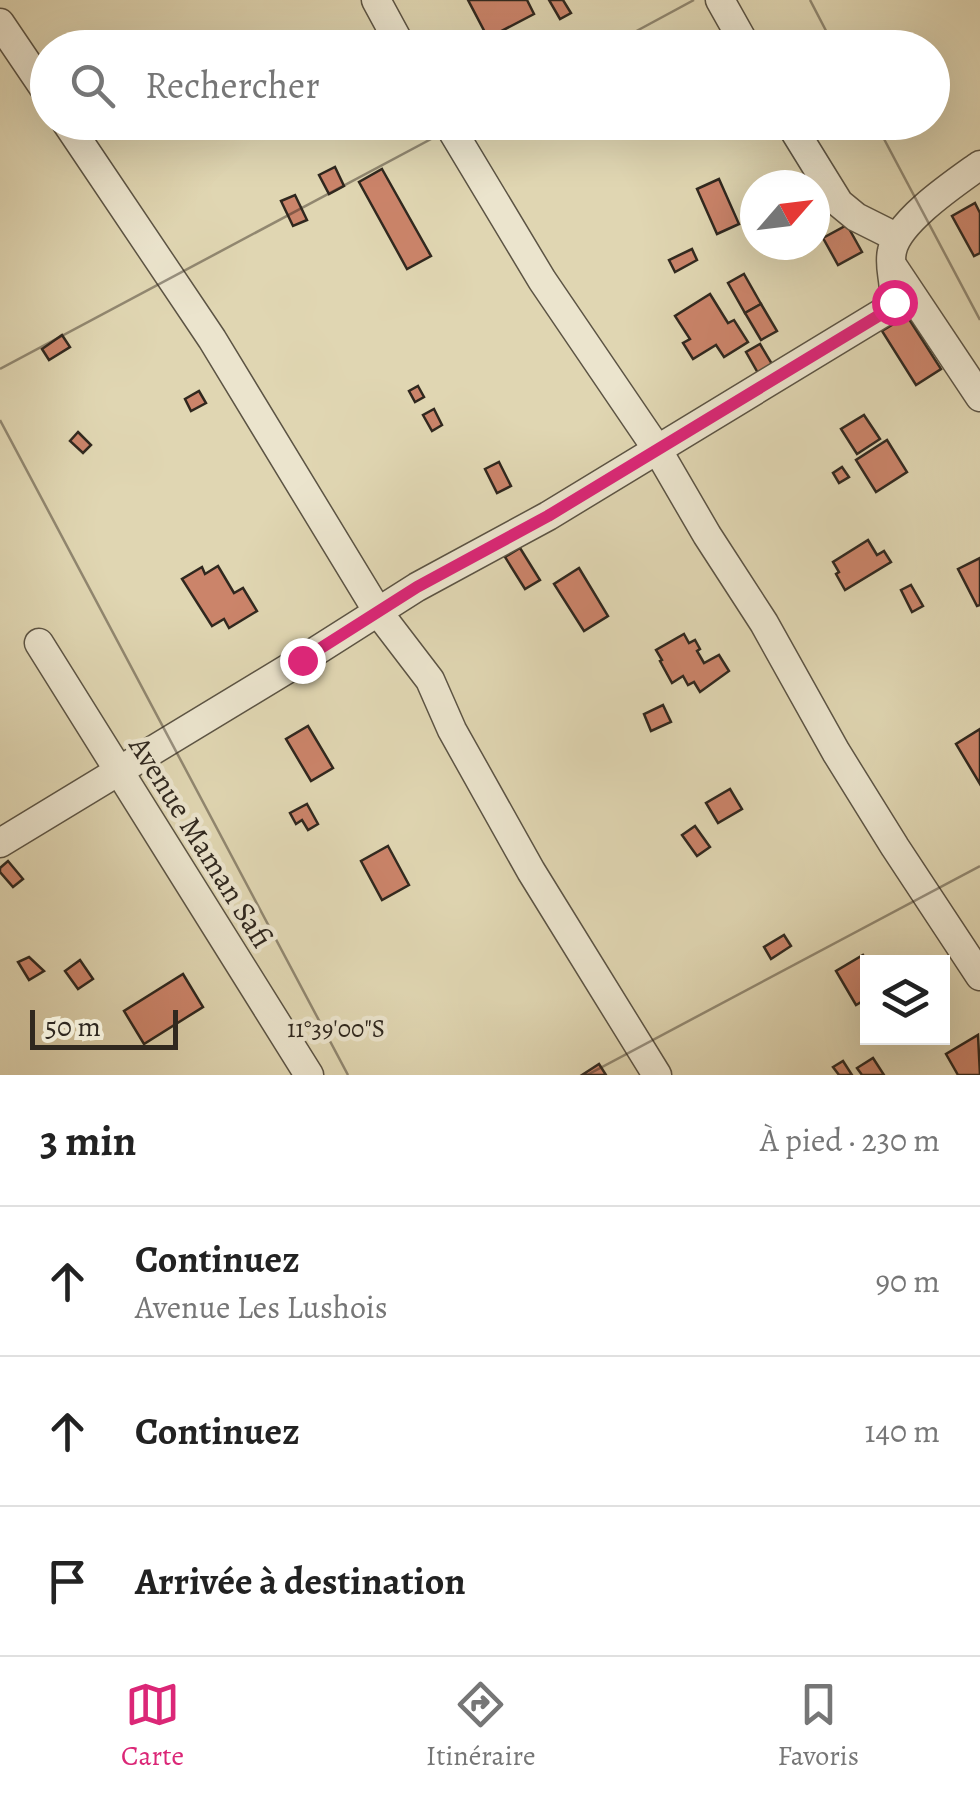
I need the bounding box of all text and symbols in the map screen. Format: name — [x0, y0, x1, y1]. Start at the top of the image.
search box — [30, 30, 950, 140]
icon: search — [65, 58, 120, 113]
text: Rechercher — [145, 59, 320, 111]
north arrow — [740, 170, 830, 260]
route start — [872, 280, 918, 326]
route end — [280, 638, 326, 684]
street label: Avenue Maman Safi — [119, 728, 282, 955]
map controls — [860, 955, 950, 1045]
button: layers — [860, 955, 950, 1045]
scale bar — [30, 1005, 178, 1050]
text: 50 m — [45, 1008, 101, 1046]
text: 11°39'00"S — [287, 1012, 385, 1046]
text: 3 min — [40, 1112, 136, 1169]
text: À pied · 230 m — [760, 1118, 940, 1162]
text: Continuez — [135, 1233, 300, 1285]
icon: ahead — [40, 1254, 95, 1309]
text: 90 m — [875, 1259, 940, 1303]
text: Avenue Les Lushois — [135, 1285, 388, 1329]
icon: ahead — [40, 1404, 95, 1459]
text: Continuez — [135, 1405, 300, 1457]
text: 140 m — [865, 1409, 940, 1453]
icon: arrive — [40, 1554, 95, 1609]
text: Arrivée à destination — [135, 1555, 466, 1607]
tab: Carte — [121, 1677, 184, 1775]
tab: Itinéraire — [426, 1677, 536, 1775]
tab: Favoris — [778, 1677, 859, 1775]

